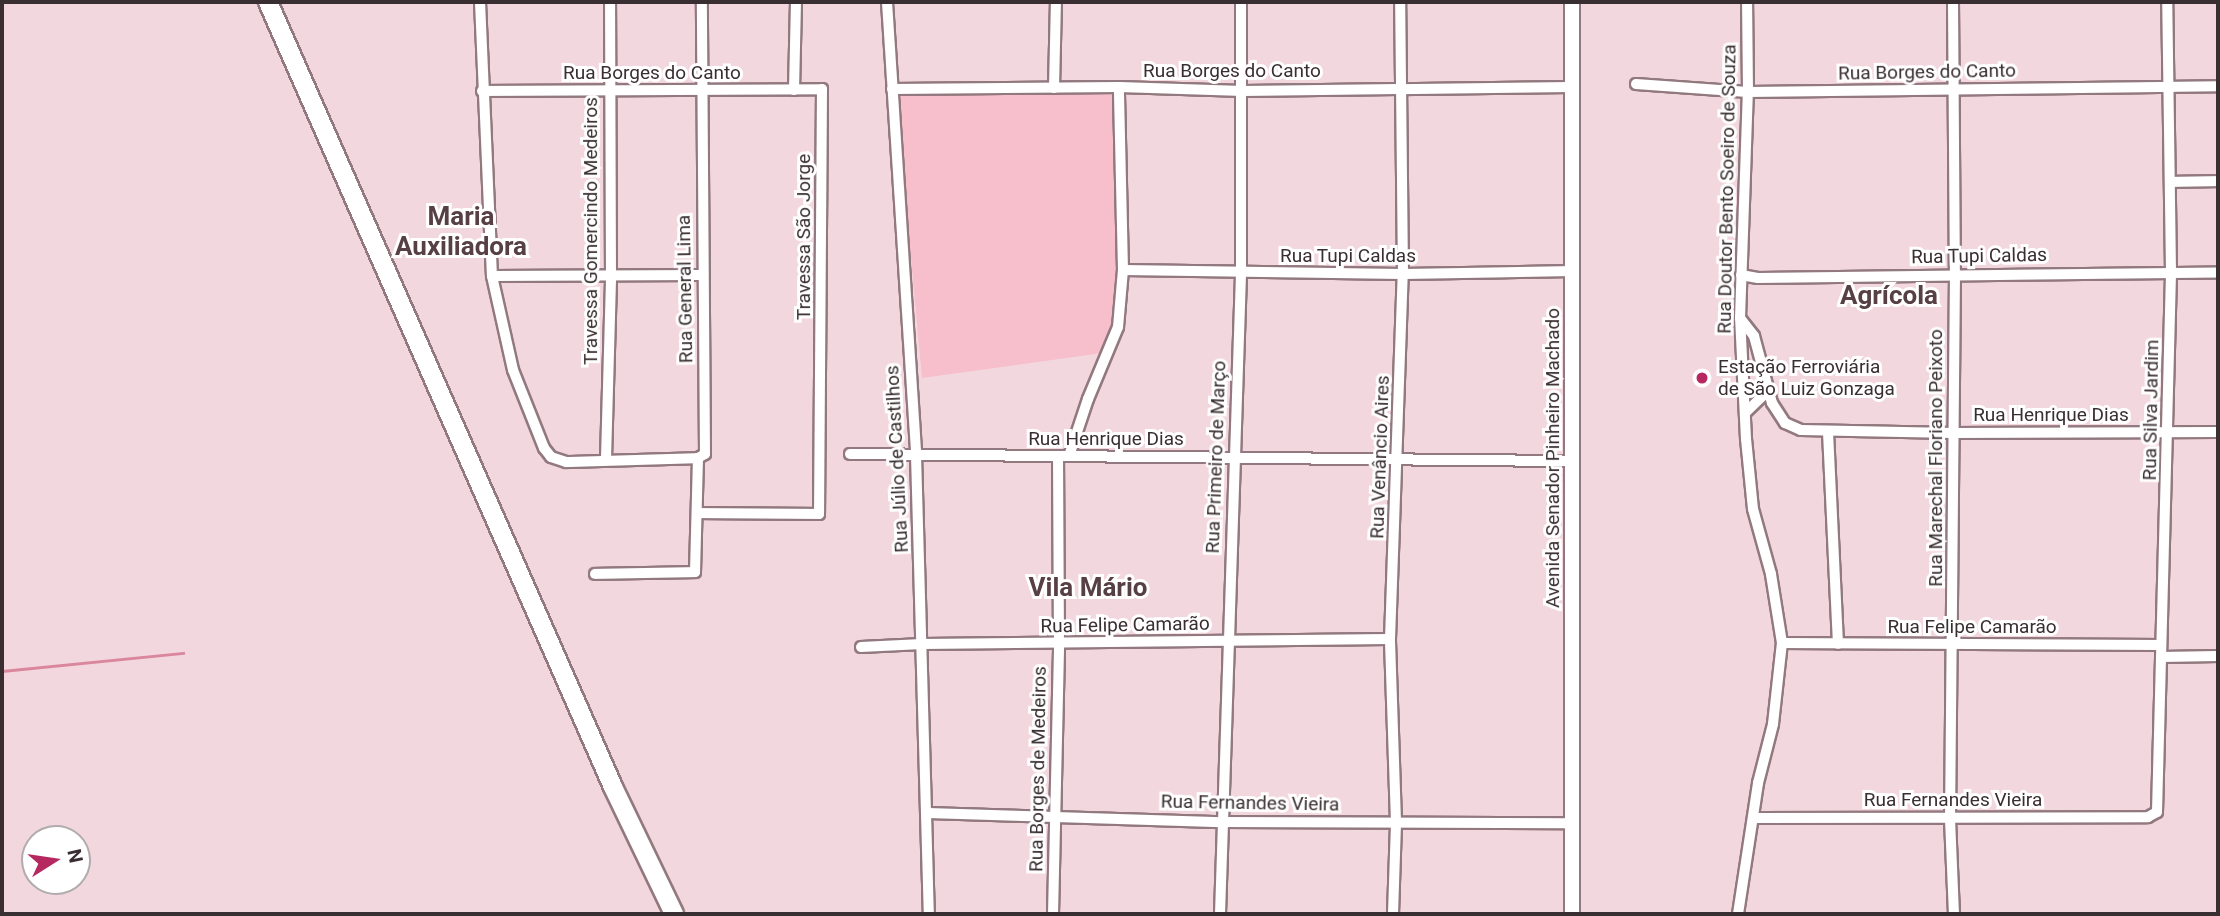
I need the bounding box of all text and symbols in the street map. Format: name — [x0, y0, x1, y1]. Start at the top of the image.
street label: Rua Doutor Bento Soeiro de Souza — [1713, 44, 1741, 334]
street label: Rua Borges do Canto — [1838, 59, 2016, 85]
street label: Rua Borges do Canto — [1143, 60, 1321, 82]
street label: Rua Borges do Canto — [563, 62, 741, 84]
street label: Travessa Gomercindo Medeiros — [580, 97, 602, 365]
street label: Travessa São Jorge — [793, 154, 815, 320]
district label: Maria Auxiliadora — [395, 201, 527, 262]
street label: Rua General Lima — [672, 215, 698, 363]
street label: Rua Tupi Caldas — [1911, 243, 2047, 269]
street label: Rua Tupi Caldas — [1280, 245, 1416, 267]
district label: Agrícola — [1840, 280, 1938, 312]
street label: Avenida Senador Pinheiro Machado — [1542, 308, 1564, 608]
street label: Rua Marechal Floriano Peixoto — [1925, 329, 1947, 587]
street label: Rua Silva Jardim — [2138, 339, 2164, 481]
place label: Estação Ferroviária de São Luiz Gonzaga — [1718, 356, 1895, 400]
street label: Rua Primeiro de Março — [1201, 360, 1231, 554]
street label: Rua Júlio de Castilhos — [881, 365, 913, 553]
marker: Estação Ferroviária de São Luiz Gonzaga — [1692, 368, 1712, 388]
street label: Rua Venâncio Aires — [1366, 375, 1394, 539]
street label: Rua Henrique Dias — [1973, 404, 2129, 426]
street label: Rua Henrique Dias — [1028, 428, 1184, 450]
district label: Vila Mário — [1029, 572, 1147, 604]
street label: Rua Felipe Camarão — [1040, 612, 1210, 638]
street label: Rua Felipe Camarão — [1887, 616, 2057, 638]
street label: Rua Borges de Medeiros — [1025, 666, 1051, 872]
street label: Rua Fernandes Vieira — [1864, 789, 2042, 811]
street label: Rua Fernandes Vieira — [1161, 790, 1339, 816]
north arrow — [21, 825, 91, 895]
text: N — [62, 847, 88, 865]

